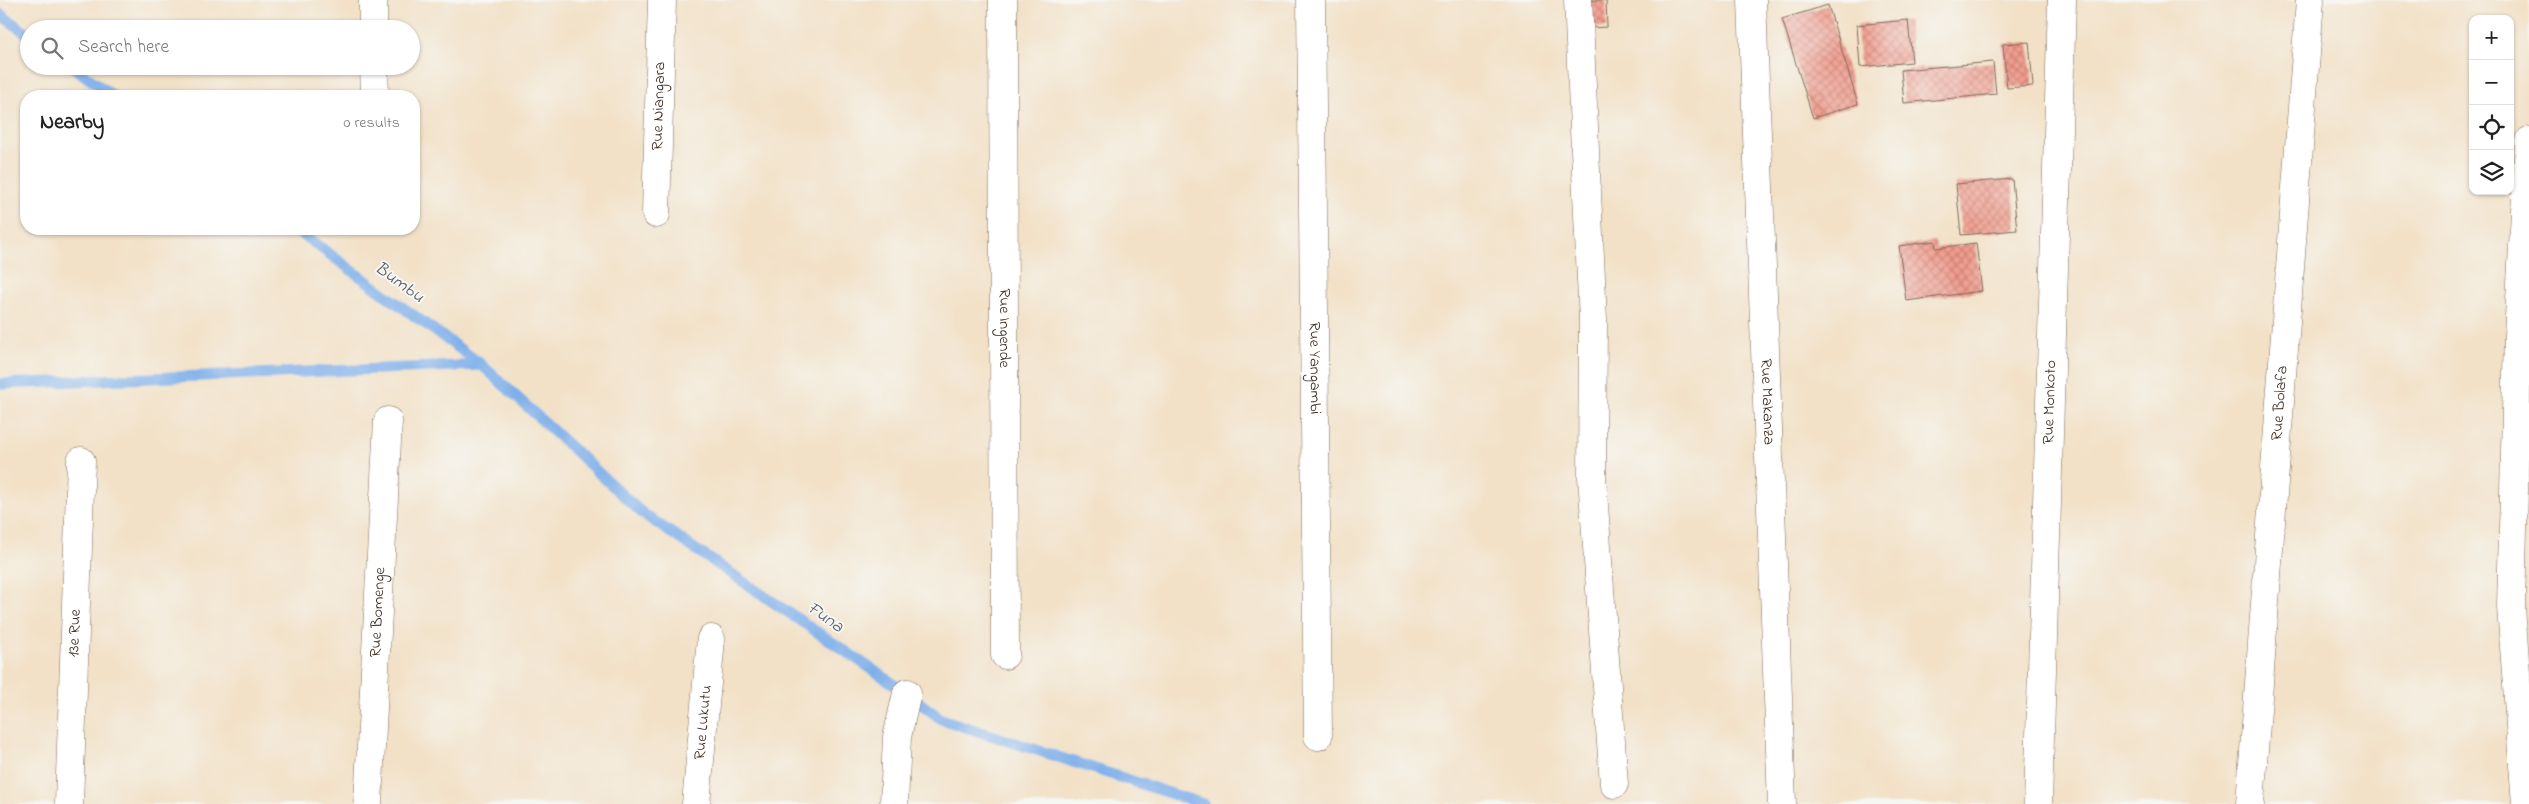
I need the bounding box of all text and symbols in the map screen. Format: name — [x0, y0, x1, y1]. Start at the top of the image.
map controls — [2469, 15, 2514, 195]
button: + — [2469, 15, 2514, 60]
search box — [20, 20, 420, 75]
icon: search — [38, 34, 66, 62]
text: Search here — [78, 34, 169, 61]
button: − — [2469, 60, 2514, 105]
street label: Rue Niangara — [646, 61, 672, 151]
button: locate — [2469, 105, 2514, 150]
text: Nearby — [40, 108, 104, 138]
text: 0 results — [344, 111, 400, 135]
button: layers — [2469, 150, 2514, 195]
water label: Bumbu — [369, 256, 429, 310]
street label: Rue Ingende — [992, 288, 1016, 368]
street label: Rue Yangambi — [1302, 322, 1327, 415]
street label: Rue Makanza — [1753, 358, 1781, 445]
street label: Rue Monkoto — [2037, 360, 2063, 445]
street label: Rue Bolafa — [2265, 365, 2295, 442]
street label: Rue Bomenge — [364, 566, 392, 658]
water label: Funa — [801, 596, 849, 640]
street label: 13e Rue — [62, 608, 88, 658]
street label: Rue Lukutu — [688, 684, 719, 761]

